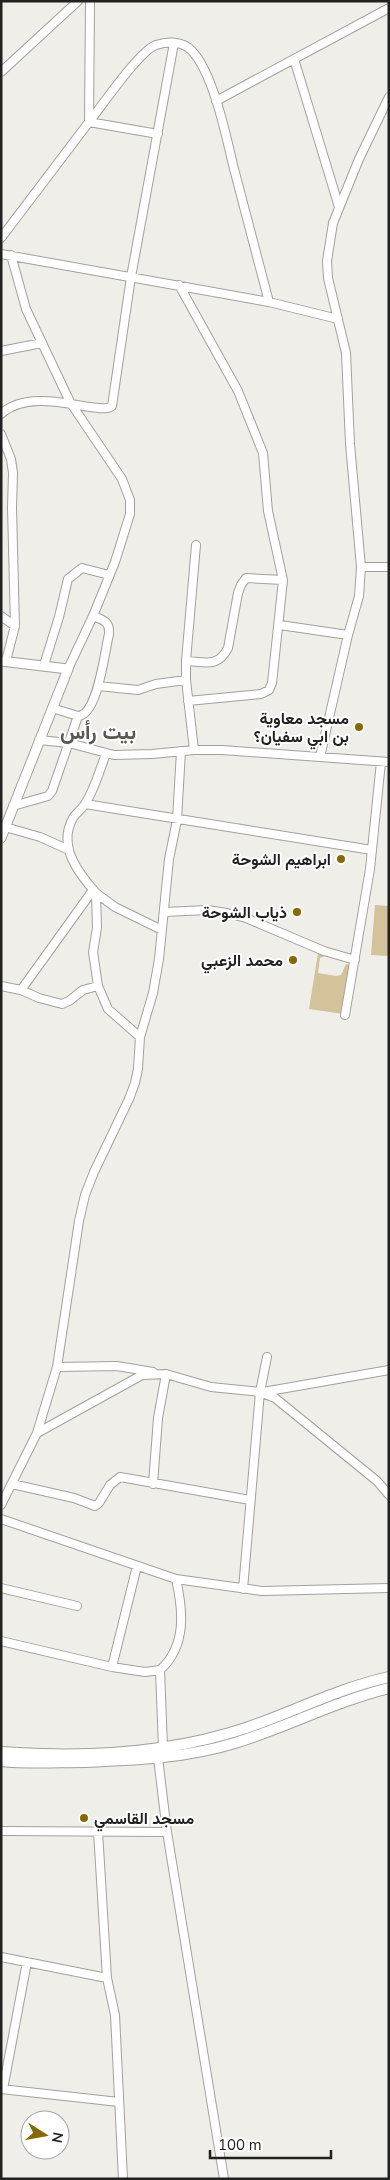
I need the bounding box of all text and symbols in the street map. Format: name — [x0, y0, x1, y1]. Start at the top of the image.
place label: مسجد معاوية بن ابي سفيان؟ — [254, 708, 349, 750]
district label: بيت رأس — [60, 718, 136, 746]
marker: مسجد معاوية بن ابي سفيان؟ — [353, 721, 365, 733]
place label: ابراهيم الشوحة — [232, 849, 331, 871]
marker: ابراهيم الشوحة — [335, 853, 347, 865]
place label: ذياب الشوحة — [202, 902, 287, 924]
marker: ذياب الشوحة — [291, 906, 303, 918]
place label: محمد الزعبي — [201, 950, 283, 974]
marker: محمد الزعبي — [287, 954, 299, 966]
place label: مسجد القاسمي — [94, 1808, 194, 1832]
marker: مسجد القاسمي — [78, 1812, 90, 1824]
north arrow — [20, 2110, 70, 2160]
scale bar — [210, 2128, 331, 2160]
text: N — [47, 2130, 68, 2144]
text: 100 m — [218, 2135, 262, 2155]

